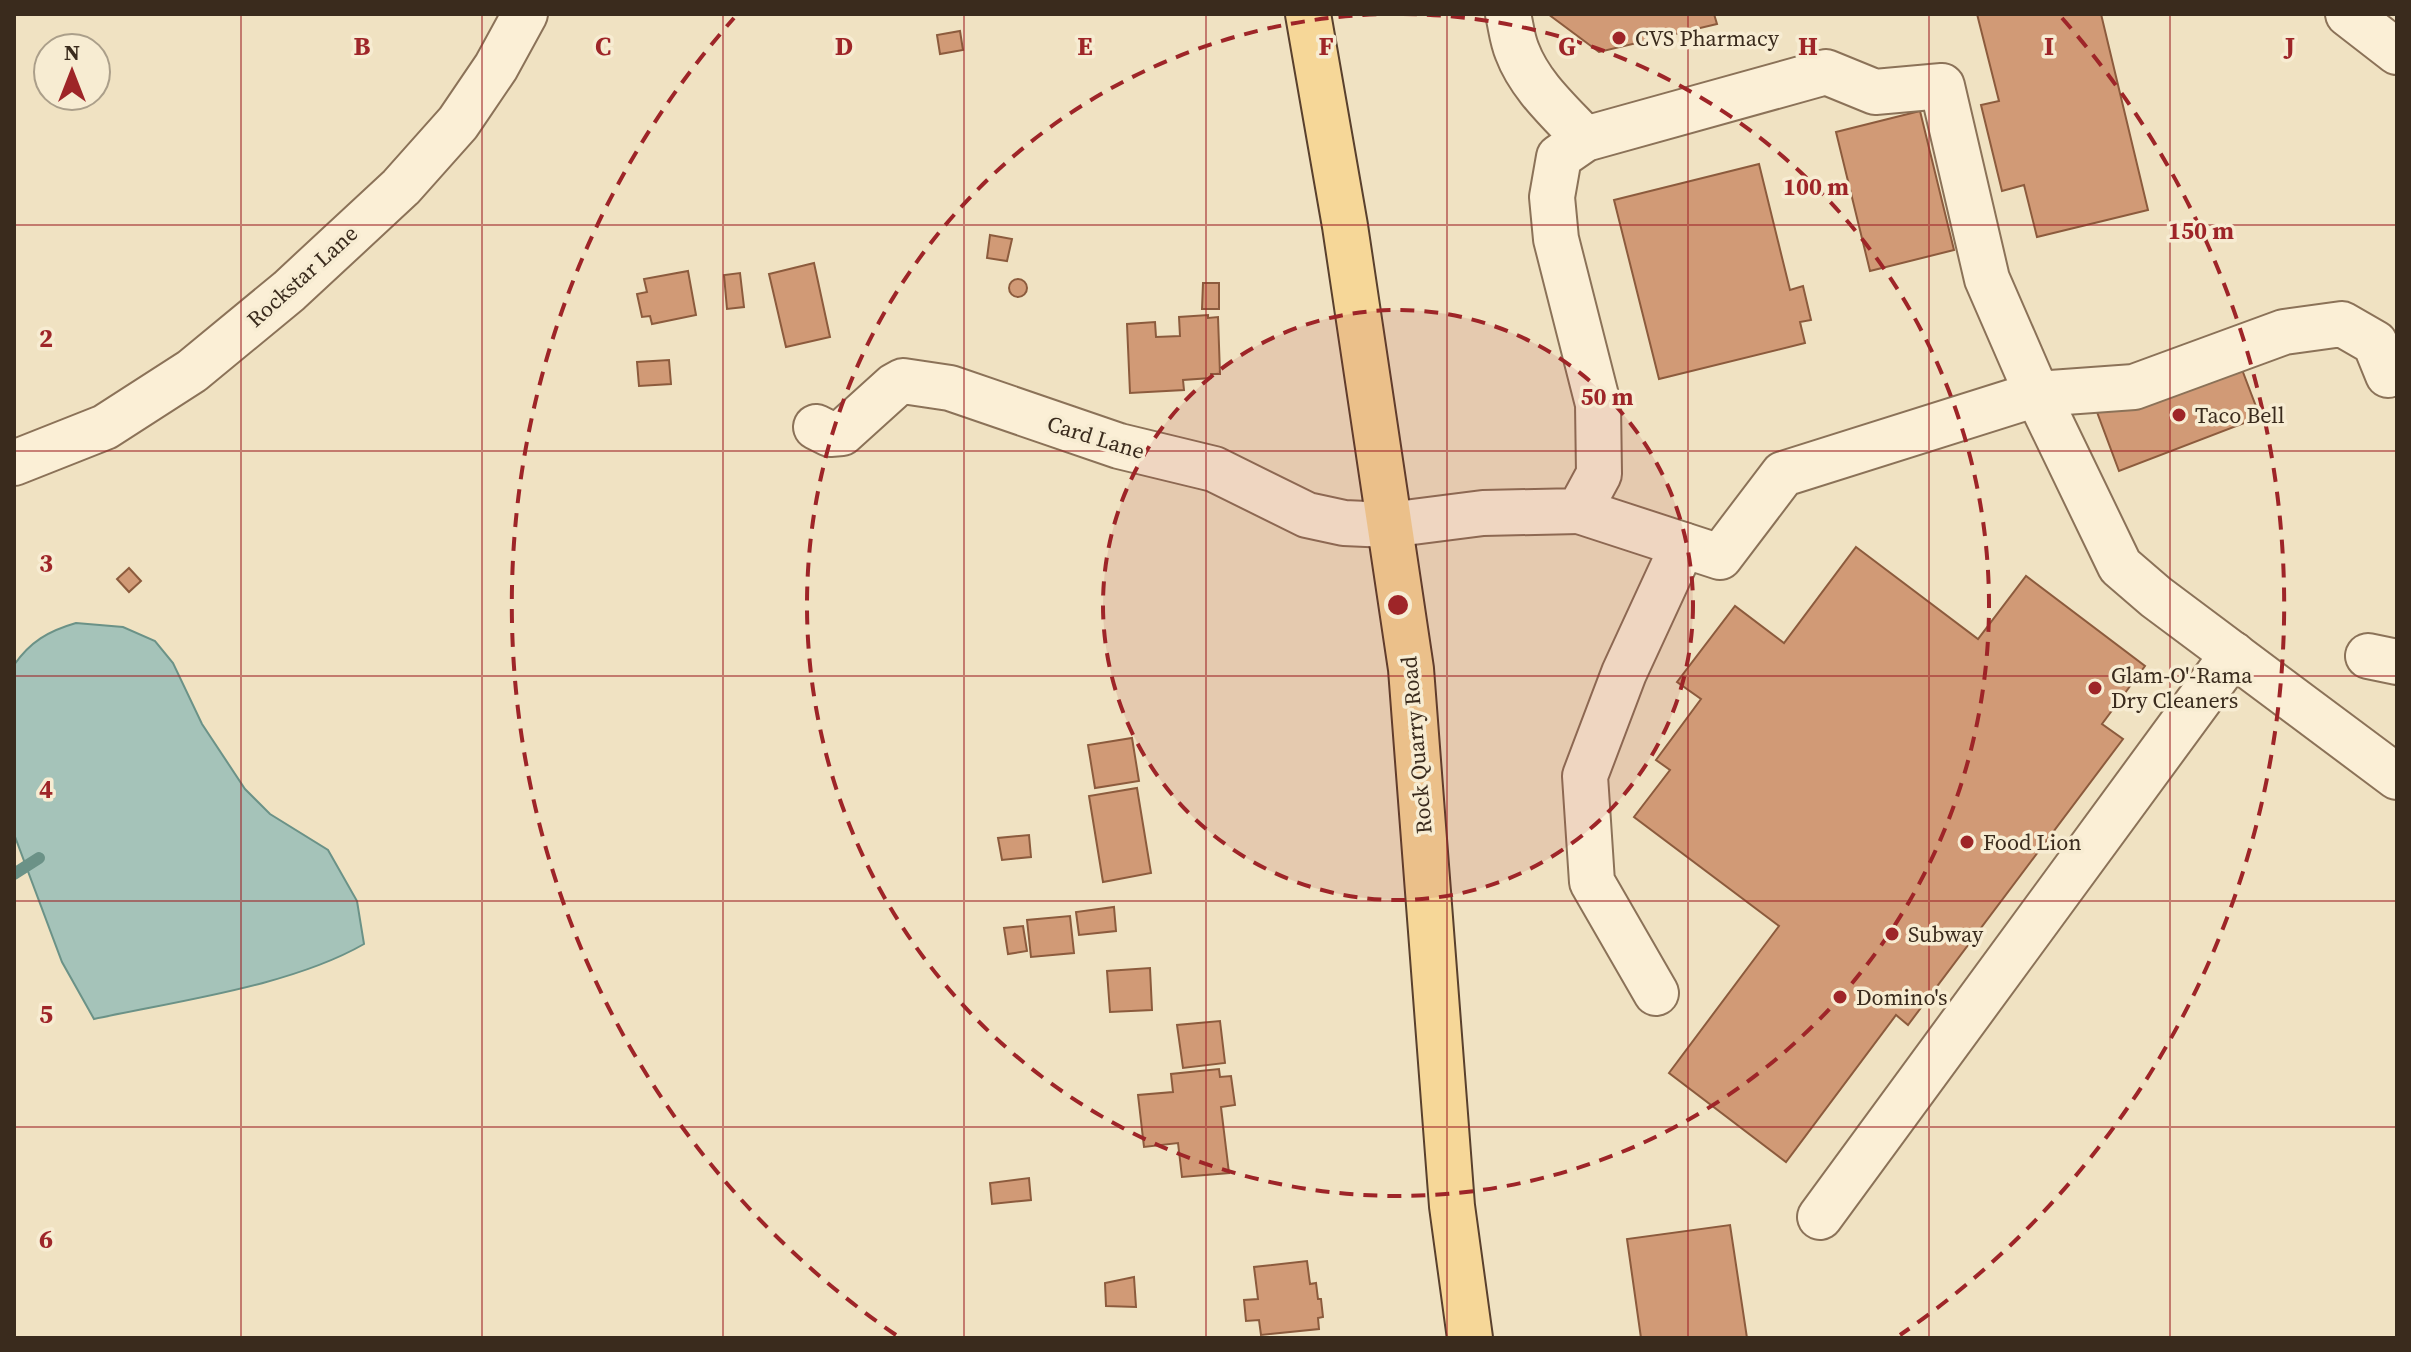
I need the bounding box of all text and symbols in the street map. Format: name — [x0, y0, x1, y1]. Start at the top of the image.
place label: CVS Pharmacy — [1635, 23, 1780, 53]
text: B — [354, 28, 371, 64]
text: C — [595, 28, 611, 64]
text: D — [835, 28, 853, 64]
text: E — [1077, 28, 1093, 64]
text: F — [1318, 28, 1334, 64]
text: G — [1558, 28, 1576, 64]
text: H — [1798, 28, 1818, 64]
text: I — [2044, 28, 2054, 64]
text: J — [2283, 28, 2295, 64]
marker: CVS Pharmacy — [1610, 29, 1628, 47]
north arrow — [32, 32, 112, 112]
text: N — [64, 37, 80, 67]
text: 100 m — [1783, 170, 1849, 203]
text: 150 m — [2168, 214, 2234, 247]
street label: Rockstar Lane — [240, 218, 364, 334]
text: 2 — [39, 320, 53, 356]
text: 50 m — [1581, 380, 1634, 413]
place label: Taco Bell — [2195, 400, 2284, 430]
marker: Taco Bell — [2170, 406, 2188, 424]
street label: Card Lane — [1044, 408, 1148, 466]
text: 3 — [39, 545, 53, 581]
centre of rings — [1384, 591, 1412, 619]
street label: Rock Quarry Road — [1393, 654, 1439, 835]
place label: Glam-O'-Rama Dry Cleaners — [2111, 660, 2253, 715]
marker: Glam-O'-Rama Dry Cleaners — [2086, 679, 2104, 697]
text: 4 — [39, 771, 53, 807]
place label: Food Lion — [1983, 827, 2082, 857]
marker: Food Lion — [1958, 833, 1976, 851]
place label: Subway — [1908, 919, 1984, 949]
marker: Subway — [1883, 925, 1901, 943]
place label: Domino's — [1856, 982, 1947, 1012]
marker: Domino's — [1831, 988, 1849, 1006]
text: 5 — [39, 996, 53, 1032]
text: 6 — [39, 1221, 53, 1257]

